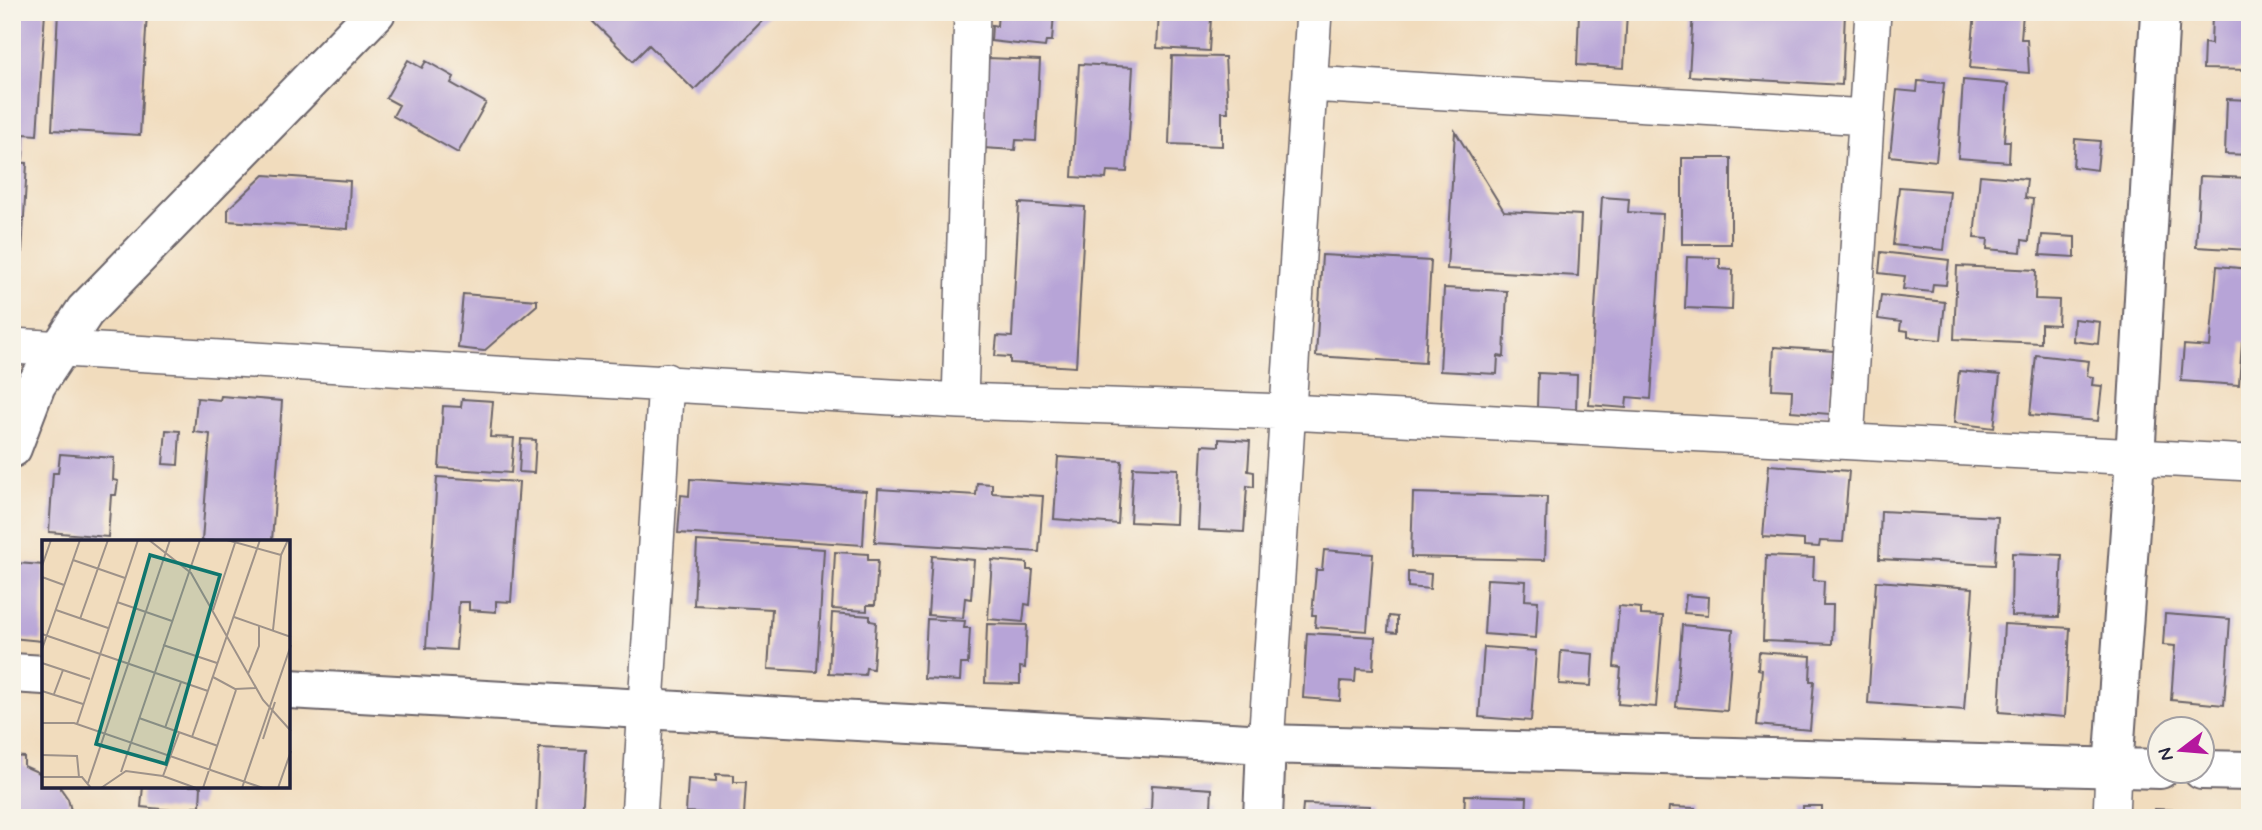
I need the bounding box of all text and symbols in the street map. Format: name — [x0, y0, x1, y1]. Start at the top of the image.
inset map — [42, 540, 290, 788]
north arrow — [2146, 714, 2216, 784]
text: N — [2152, 745, 2180, 764]

